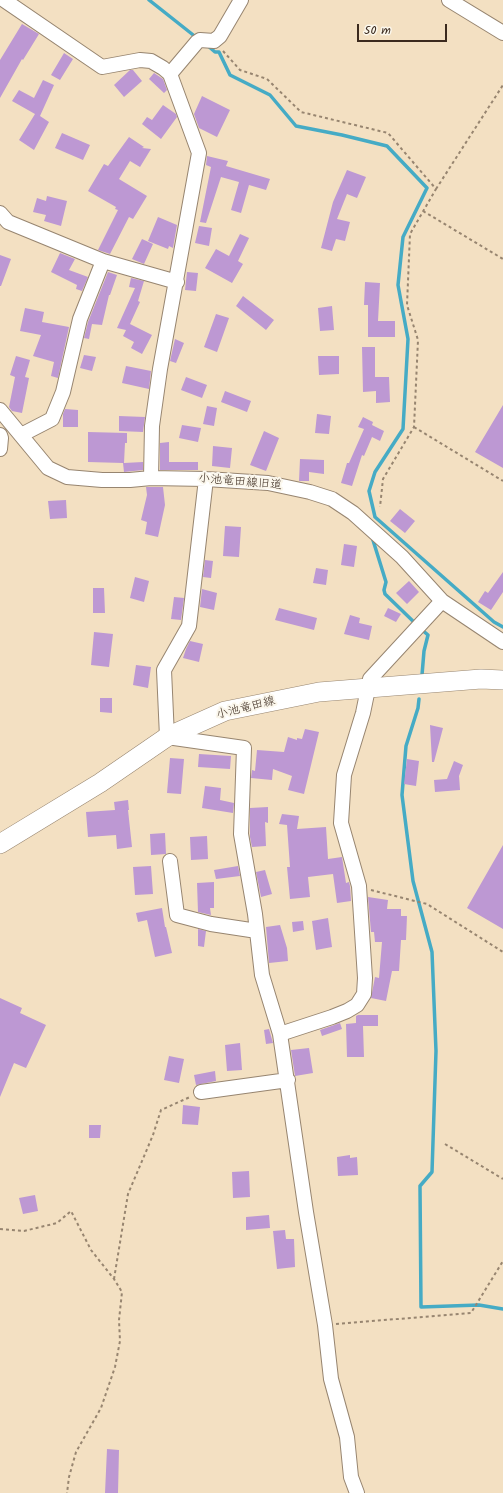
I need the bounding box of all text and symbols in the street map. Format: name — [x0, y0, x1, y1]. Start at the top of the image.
scale bar — [359, 16, 449, 42]
text: 50 m — [364, 21, 391, 40]
street label: 小池竜田線旧道 — [198, 472, 282, 494]
street label: 小池竜田線 — [215, 695, 277, 723]

